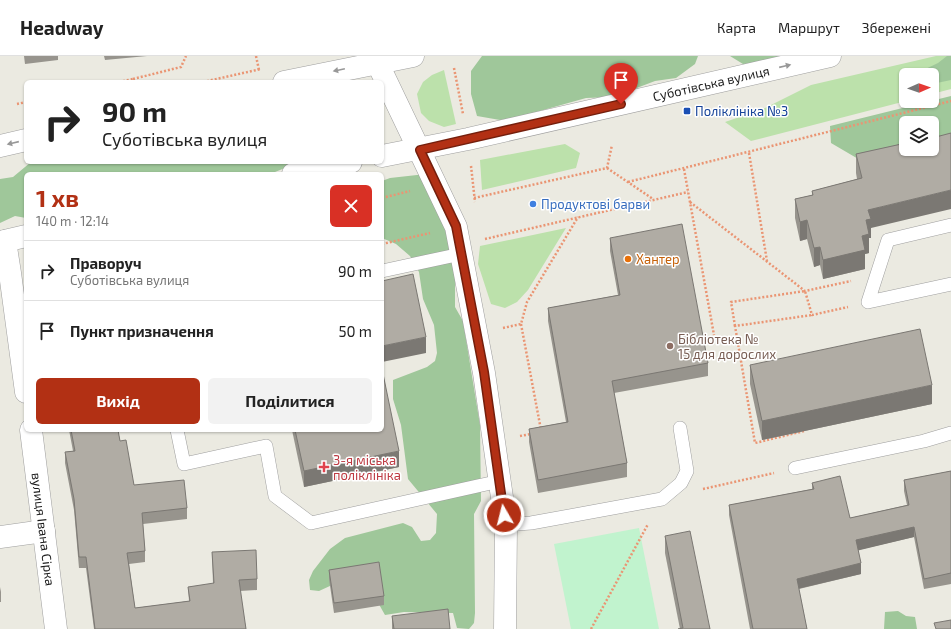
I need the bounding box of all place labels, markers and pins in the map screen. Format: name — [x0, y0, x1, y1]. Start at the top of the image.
pin — [604, 63, 638, 104]
place label: Поліклініка №3 — [695, 103, 788, 119]
marker: Поліклініка №3 — [682, 106, 692, 116]
place label: Продуктові барви — [541, 196, 650, 212]
marker: Продуктові барви — [528, 199, 538, 209]
place label: Хантер — [636, 251, 680, 267]
marker: Хантер — [623, 254, 633, 264]
place label: Бібліотека № 15 для дорослих — [678, 331, 776, 362]
marker: Бібліотека № 15 для дорослих — [665, 341, 675, 351]
place label: 3-я міська поліклініка — [333, 452, 401, 483]
marker: 3-я міська поліклініка — [318, 461, 330, 473]

